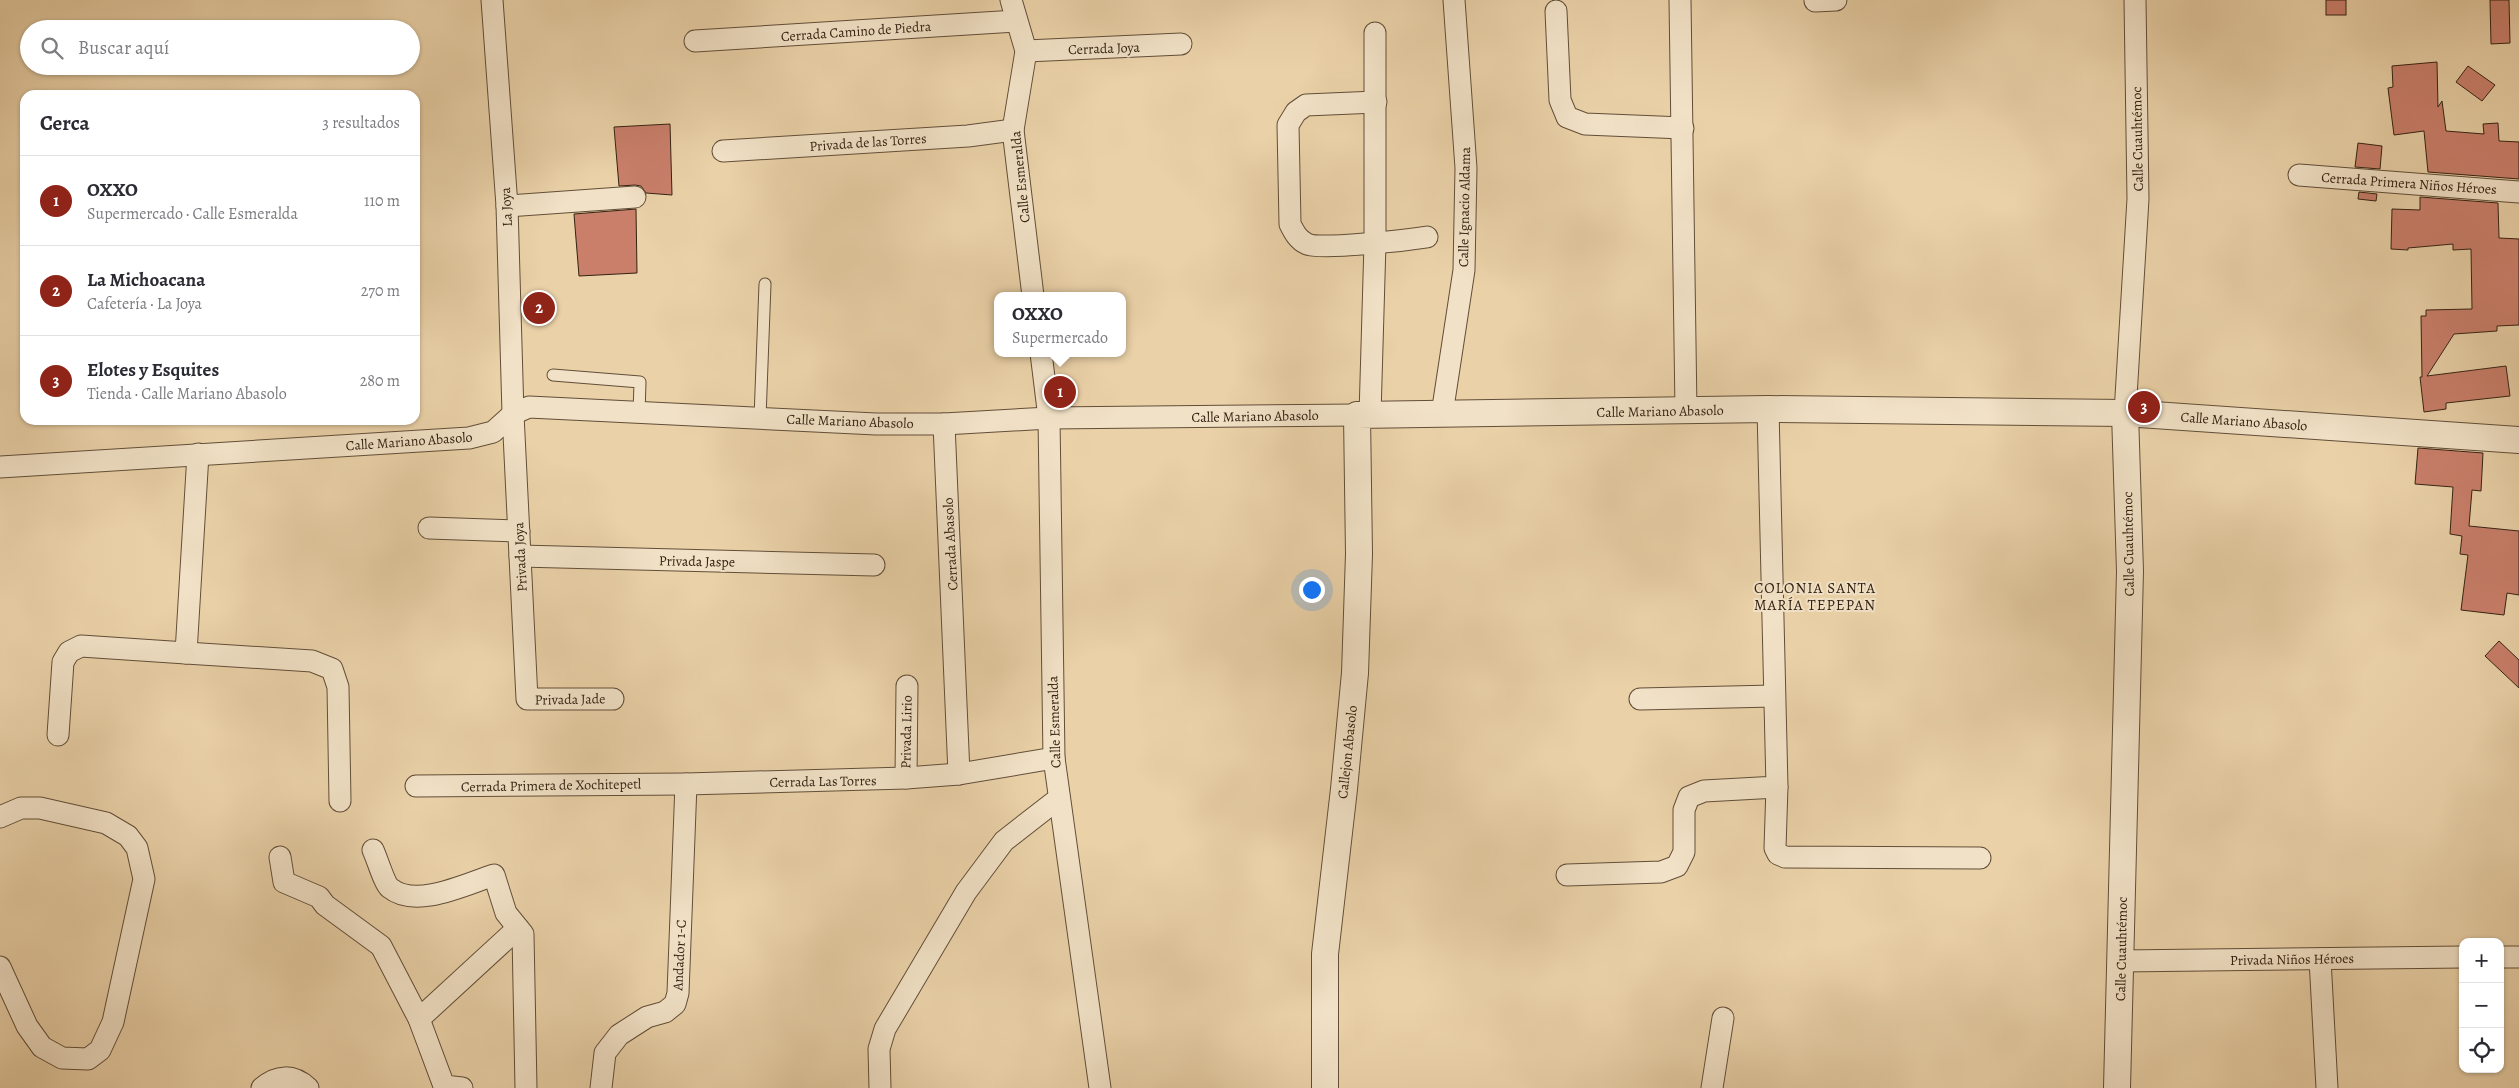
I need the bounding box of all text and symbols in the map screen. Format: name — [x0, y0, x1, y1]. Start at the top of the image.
street label: Cerrada Camino de Piedra — [780, 17, 932, 46]
search box — [20, 20, 420, 75]
icon: search — [38, 34, 66, 62]
text: Buscar aquí — [78, 35, 169, 61]
street label: Cerrada Joya — [1068, 38, 1141, 59]
street label: Calle Cuauhtémoc — [2127, 87, 2148, 191]
text: Cerca — [40, 109, 90, 137]
text: 3 resultados — [322, 112, 400, 134]
street label: Privada de las Torres — [809, 129, 927, 156]
street label: Calle Esmeralda — [1006, 130, 1035, 224]
street label: Calle Ignacio Aldama — [1454, 146, 1475, 267]
street label: Cerrada Primera Niños Héroes — [2321, 168, 2497, 199]
text: OXXO — [87, 177, 138, 203]
street label: La Joya — [496, 186, 517, 227]
text: 1 — [53, 190, 59, 212]
text: 110 m — [364, 190, 400, 212]
text: Supermercado · Calle Esmeralda — [87, 203, 298, 225]
text: La Michoacana — [87, 267, 205, 293]
text: 2 — [52, 280, 60, 302]
text: 270 m — [361, 280, 400, 302]
pin: 2 — [523, 289, 555, 327]
popup — [994, 292, 1126, 357]
text: Cafetería · La Joya — [87, 293, 202, 315]
text: OXXO — [1012, 301, 1063, 327]
text: Supermercado — [1012, 327, 1108, 349]
text: Elotes y Esquites — [87, 357, 219, 383]
text: 3 — [53, 370, 59, 392]
text: 280 m — [360, 370, 400, 392]
pin: 1 — [1044, 373, 1076, 411]
text: Tienda · Calle Mariano Abasolo — [87, 383, 287, 405]
pin: 3 — [2128, 388, 2160, 426]
street label: Calle Mariano Abasolo — [1596, 401, 1724, 422]
street label: Calle Mariano Abasolo — [1191, 406, 1319, 427]
street label: Calle Mariano Abasolo — [2180, 408, 2308, 435]
street label: Calle Mariano Abasolo — [786, 410, 914, 433]
street label: Calle Mariano Abasolo — [345, 428, 473, 455]
street label: Calle Cuauhtémoc — [2118, 492, 2139, 596]
street label: Cerrada Abasolo — [939, 497, 962, 591]
street label: Privada Joya — [509, 521, 532, 592]
street label: Privada Jaspe — [659, 551, 735, 572]
your location — [1299, 577, 1325, 603]
district label: COLONIA SANTA MARÍA TEPEPAN — [1754, 578, 1876, 615]
street label: Calle Esmeralda — [1043, 675, 1066, 768]
street label: Privada Jade — [534, 689, 606, 710]
street label: Privada Lirio — [896, 695, 917, 769]
street label: Callejon Abasolo — [1333, 704, 1362, 800]
street label: Cerrada Las Torres — [769, 771, 877, 792]
street label: Cerrada Primera de Xochitepetl — [461, 774, 642, 797]
street label: Calle Cuauhtémoc — [2111, 897, 2132, 1001]
street label: Andador 1-C — [668, 919, 691, 992]
map controls — [2459, 938, 2504, 1073]
button: + — [2459, 938, 2504, 983]
street label: Privada Niños Héroes — [2230, 949, 2354, 970]
button: − — [2459, 983, 2504, 1028]
button: locate — [2459, 1028, 2504, 1073]

